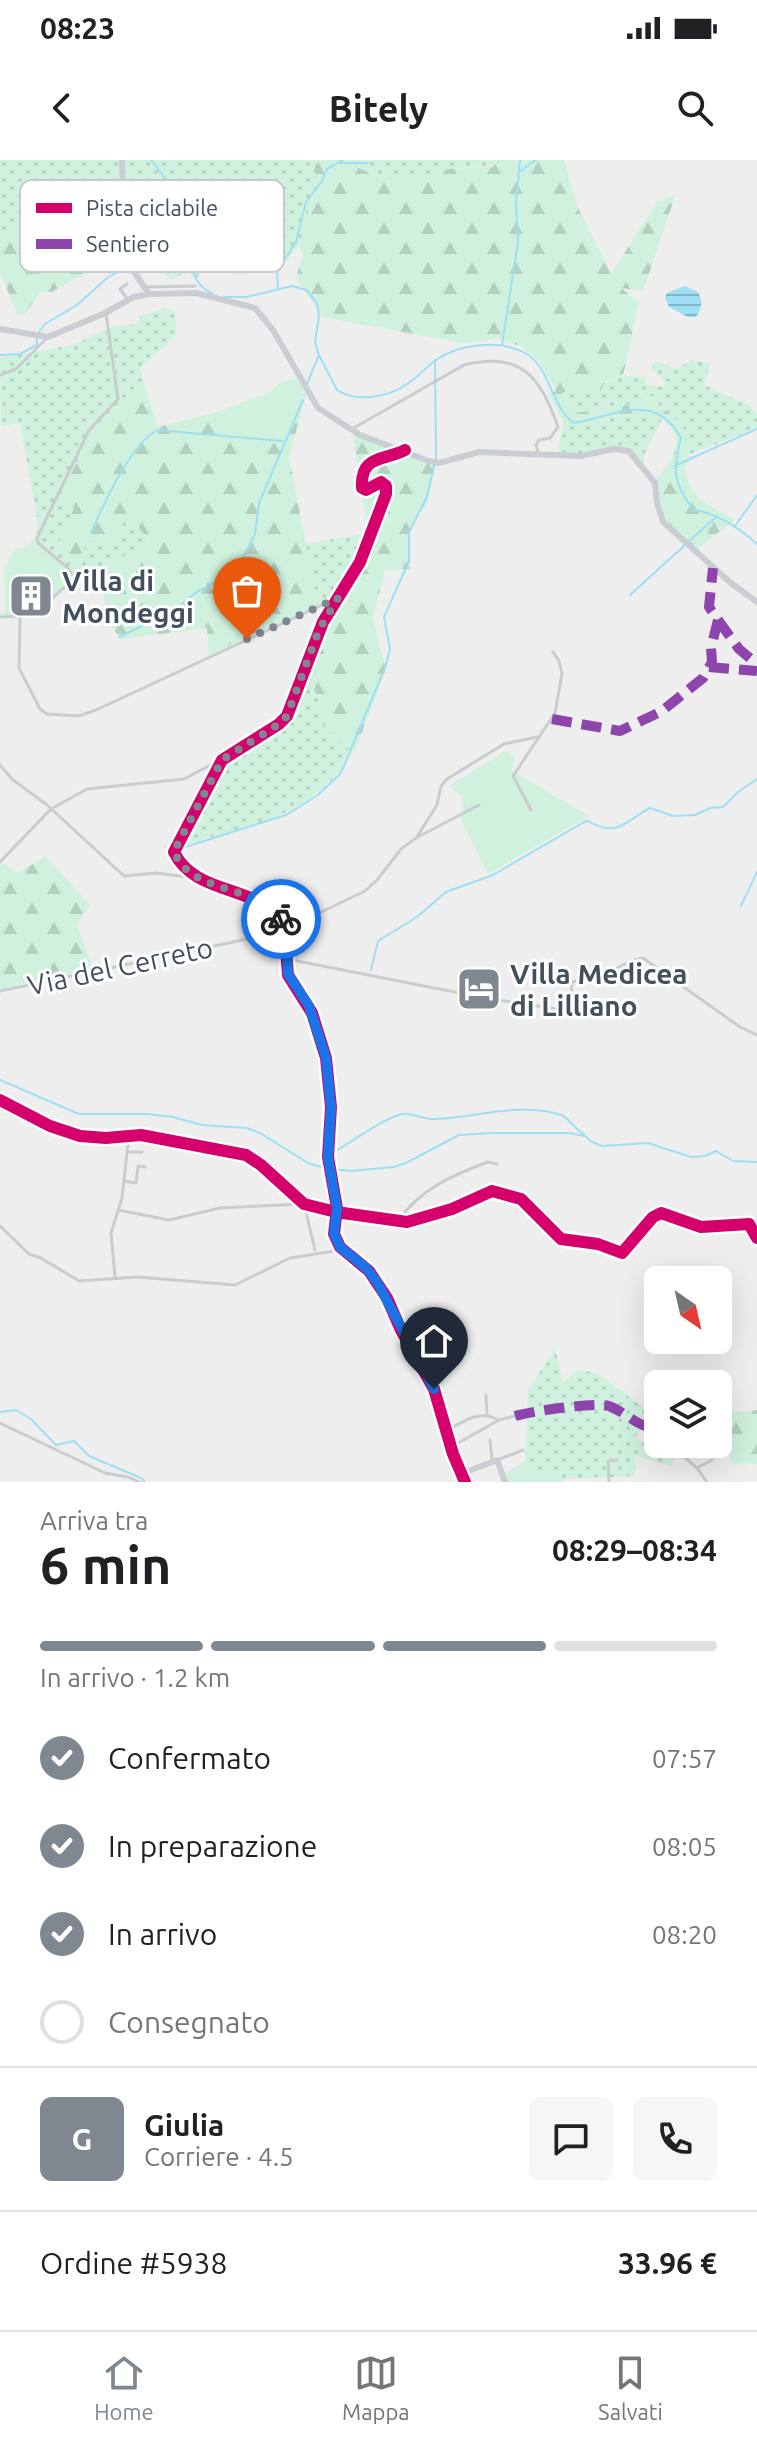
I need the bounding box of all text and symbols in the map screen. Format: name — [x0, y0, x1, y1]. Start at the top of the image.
text: 08:23 — [40, 11, 115, 45]
icon: back — [40, 86, 84, 130]
icon: search — [673, 86, 717, 130]
text: Bitely — [329, 88, 428, 129]
legend — [20, 180, 284, 272]
text: Pista ciclabile — [86, 195, 218, 220]
text: Sentiero — [86, 231, 170, 256]
pin — [213, 557, 281, 639]
place label: Villa di Mondeggi — [62, 565, 194, 628]
icon: bag — [225, 569, 269, 613]
building icon: Villa di Mondeggi — [7, 572, 55, 620]
courier — [241, 879, 321, 959]
icon: bike — [259, 897, 303, 941]
street label: Via del Cerreto — [25, 931, 215, 1001]
place label: Villa Medicea di Lilliano — [510, 958, 688, 1021]
hotel icon: Villa Medicea di Lilliano — [455, 965, 503, 1013]
north arrow — [644, 1266, 732, 1354]
map controls — [644, 1266, 732, 1458]
pin — [400, 1307, 468, 1389]
icon: home — [412, 1319, 456, 1363]
button: layers — [644, 1370, 732, 1458]
text: Arriva tra — [40, 1506, 148, 1535]
text: 08:29–08:34 — [552, 1533, 717, 1567]
text: 6 min — [40, 1536, 171, 1594]
text: In arrivo · 1.2 km — [40, 1663, 230, 1692]
icon: check — [40, 1736, 84, 1780]
text: Confermato — [108, 1741, 271, 1775]
text: 07:57 — [652, 1744, 717, 1773]
icon: check — [40, 1824, 84, 1868]
text: In preparazione — [108, 1829, 317, 1863]
text: 08:05 — [652, 1832, 717, 1861]
icon: check — [40, 1912, 84, 1956]
text: In arrivo — [108, 1917, 217, 1951]
text: 08:20 — [652, 1920, 717, 1949]
text: Consegnato — [108, 2005, 270, 2039]
button: chat — [529, 2097, 613, 2181]
button: phone — [633, 2097, 717, 2181]
text: Giulia — [144, 2108, 224, 2142]
text: G — [72, 2122, 92, 2156]
text: Corriere · 4.5 — [144, 2142, 294, 2171]
text: Ordine #5938 — [40, 2246, 227, 2280]
text: 33.96 € — [618, 2246, 717, 2280]
tab: Home — [94, 2351, 154, 2424]
tab: Mappa — [342, 2351, 410, 2424]
tab: Salvati — [598, 2351, 663, 2424]

